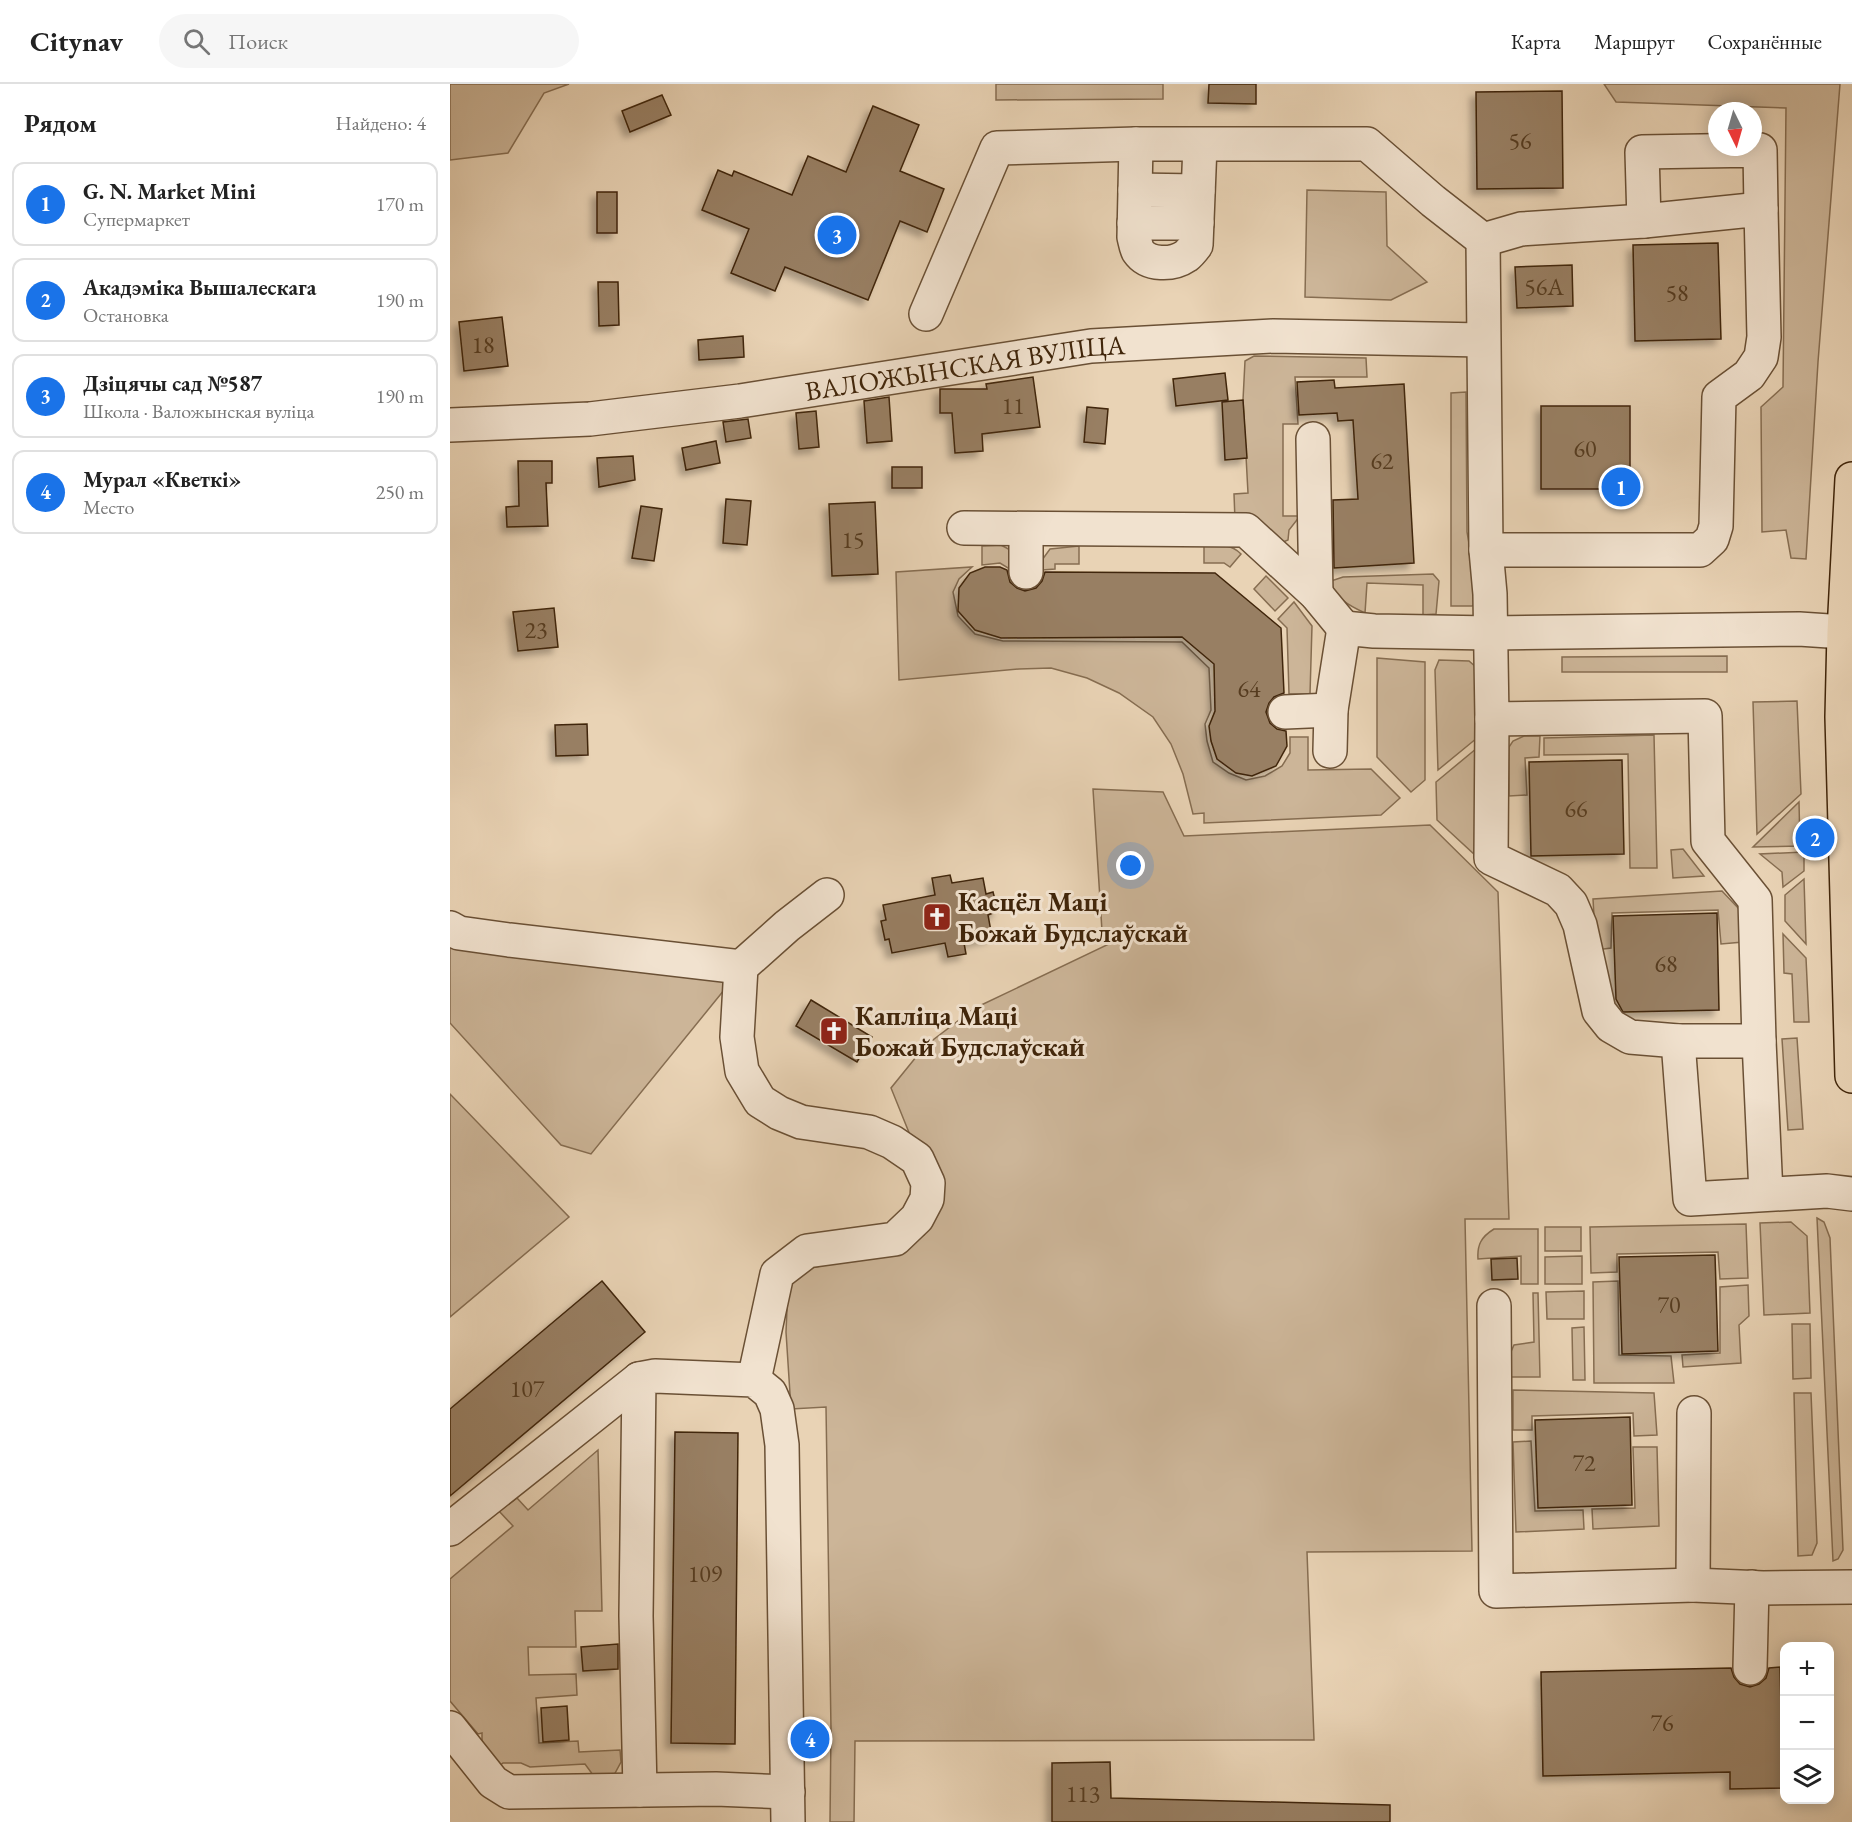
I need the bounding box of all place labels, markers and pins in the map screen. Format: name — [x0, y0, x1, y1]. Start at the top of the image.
pin: 3 — [818, 212, 856, 258]
pin: 1 — [1602, 464, 1640, 510]
pin: 2 — [1796, 816, 1834, 861]
place label: Касцёл Маці Божай Будслаўскай — [958, 884, 1188, 950]
church icon: Касцёл Маці Божай Будслаўскай — [921, 901, 953, 933]
place label: Капліца Маці Божай Будслаўскай — [855, 998, 1085, 1064]
church icon: Капліца Маці Божай Будслаўскай — [818, 1015, 850, 1047]
pin: 4 — [790, 1716, 830, 1762]

